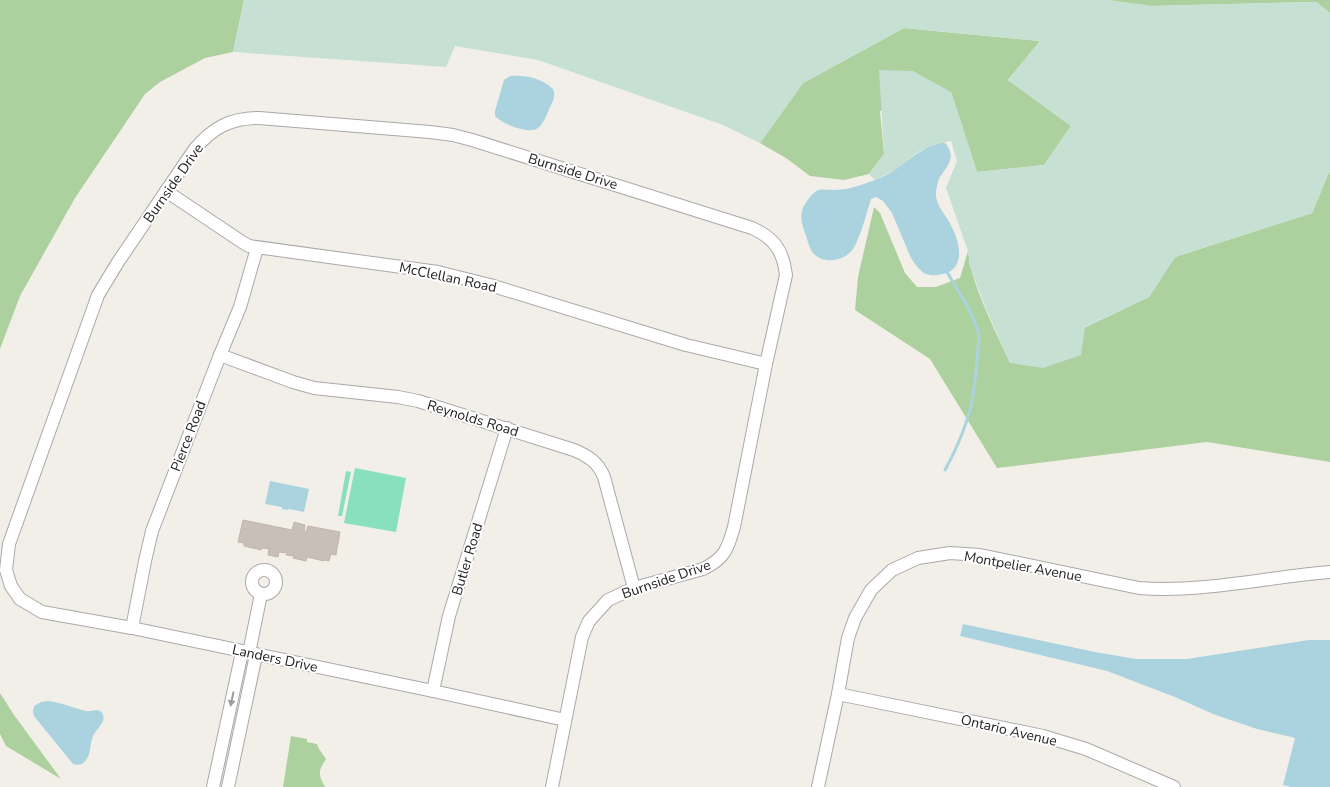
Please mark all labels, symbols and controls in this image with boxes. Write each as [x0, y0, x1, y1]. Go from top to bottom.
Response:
street label: Burnside Drive [139, 140, 208, 227]
street label: Burnside Drive [526, 149, 620, 194]
street label: McClellan Road [397, 258, 498, 297]
street label: Reynolds Road [425, 396, 521, 441]
street label: Pierce Road [166, 398, 211, 474]
street label: Butler Road [447, 521, 488, 598]
street label: Montpelier Avenue [963, 547, 1083, 586]
street label: Burnside Drive [619, 555, 713, 604]
street label: Landers Drive [230, 640, 319, 677]
one-way arrow [227, 692, 235, 708]
street label: Ontario Avenue [959, 710, 1059, 751]

